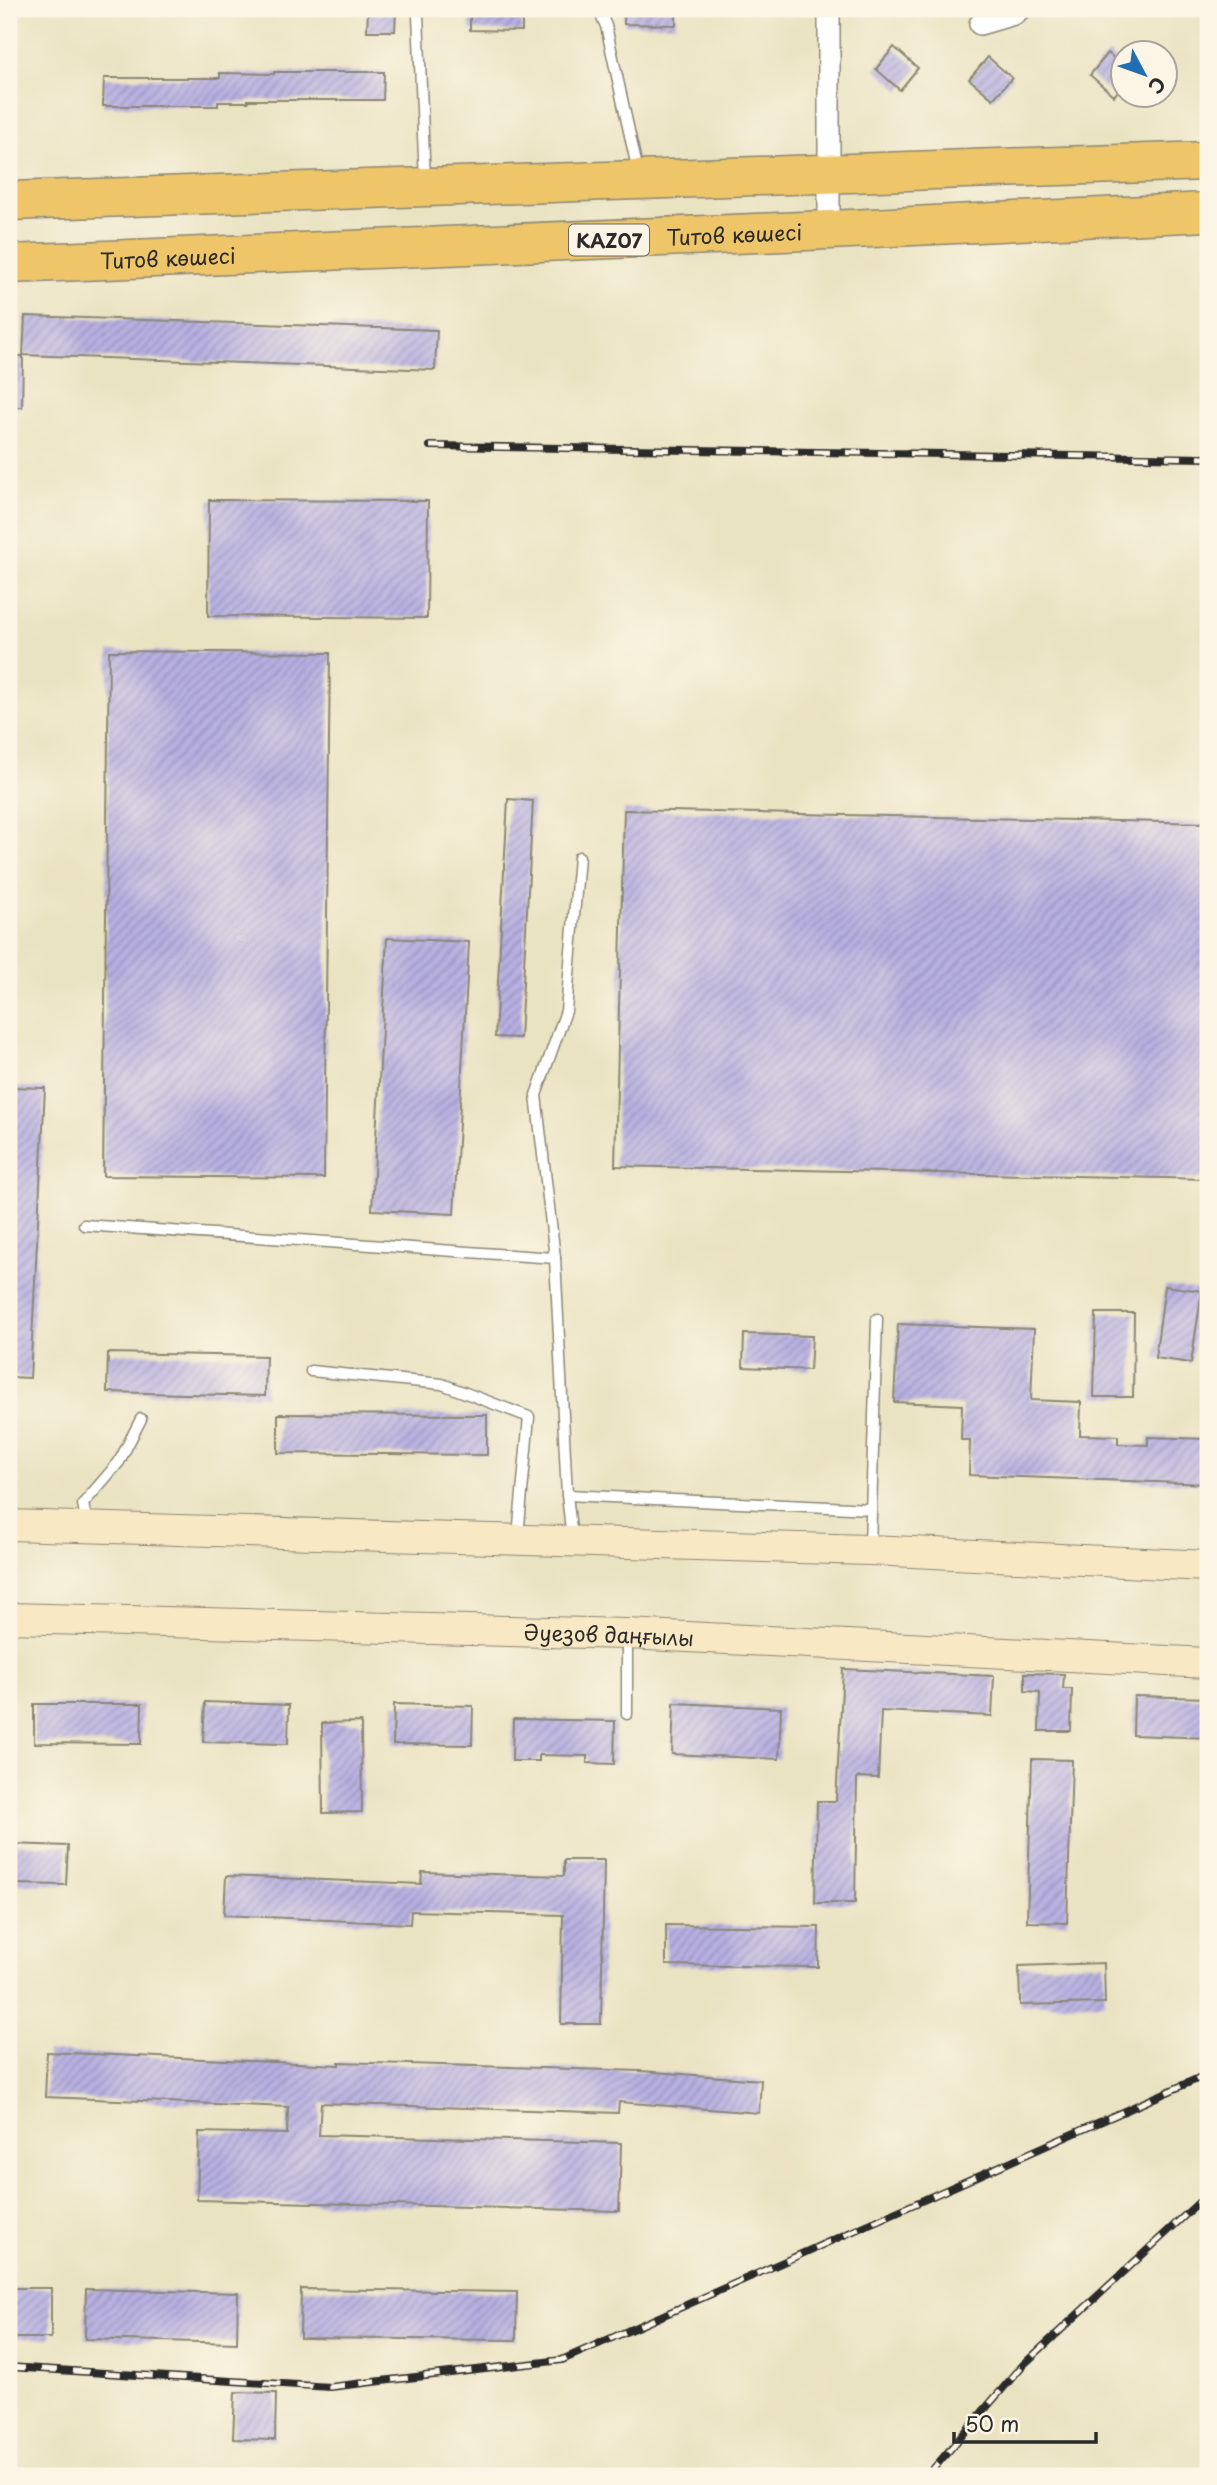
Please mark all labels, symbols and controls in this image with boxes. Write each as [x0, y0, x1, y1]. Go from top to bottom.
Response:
north arrow [1108, 38, 1178, 108]
text: С [1142, 71, 1173, 100]
street label: Титов көшесі [666, 215, 803, 253]
road number: KAZ07 [569, 224, 649, 256]
street label: Титов көшесі [99, 239, 236, 276]
street label: Әуезов даңғылы [523, 1615, 695, 1653]
scale bar [954, 2401, 1096, 2445]
text: 50 m [965, 2407, 1019, 2439]

